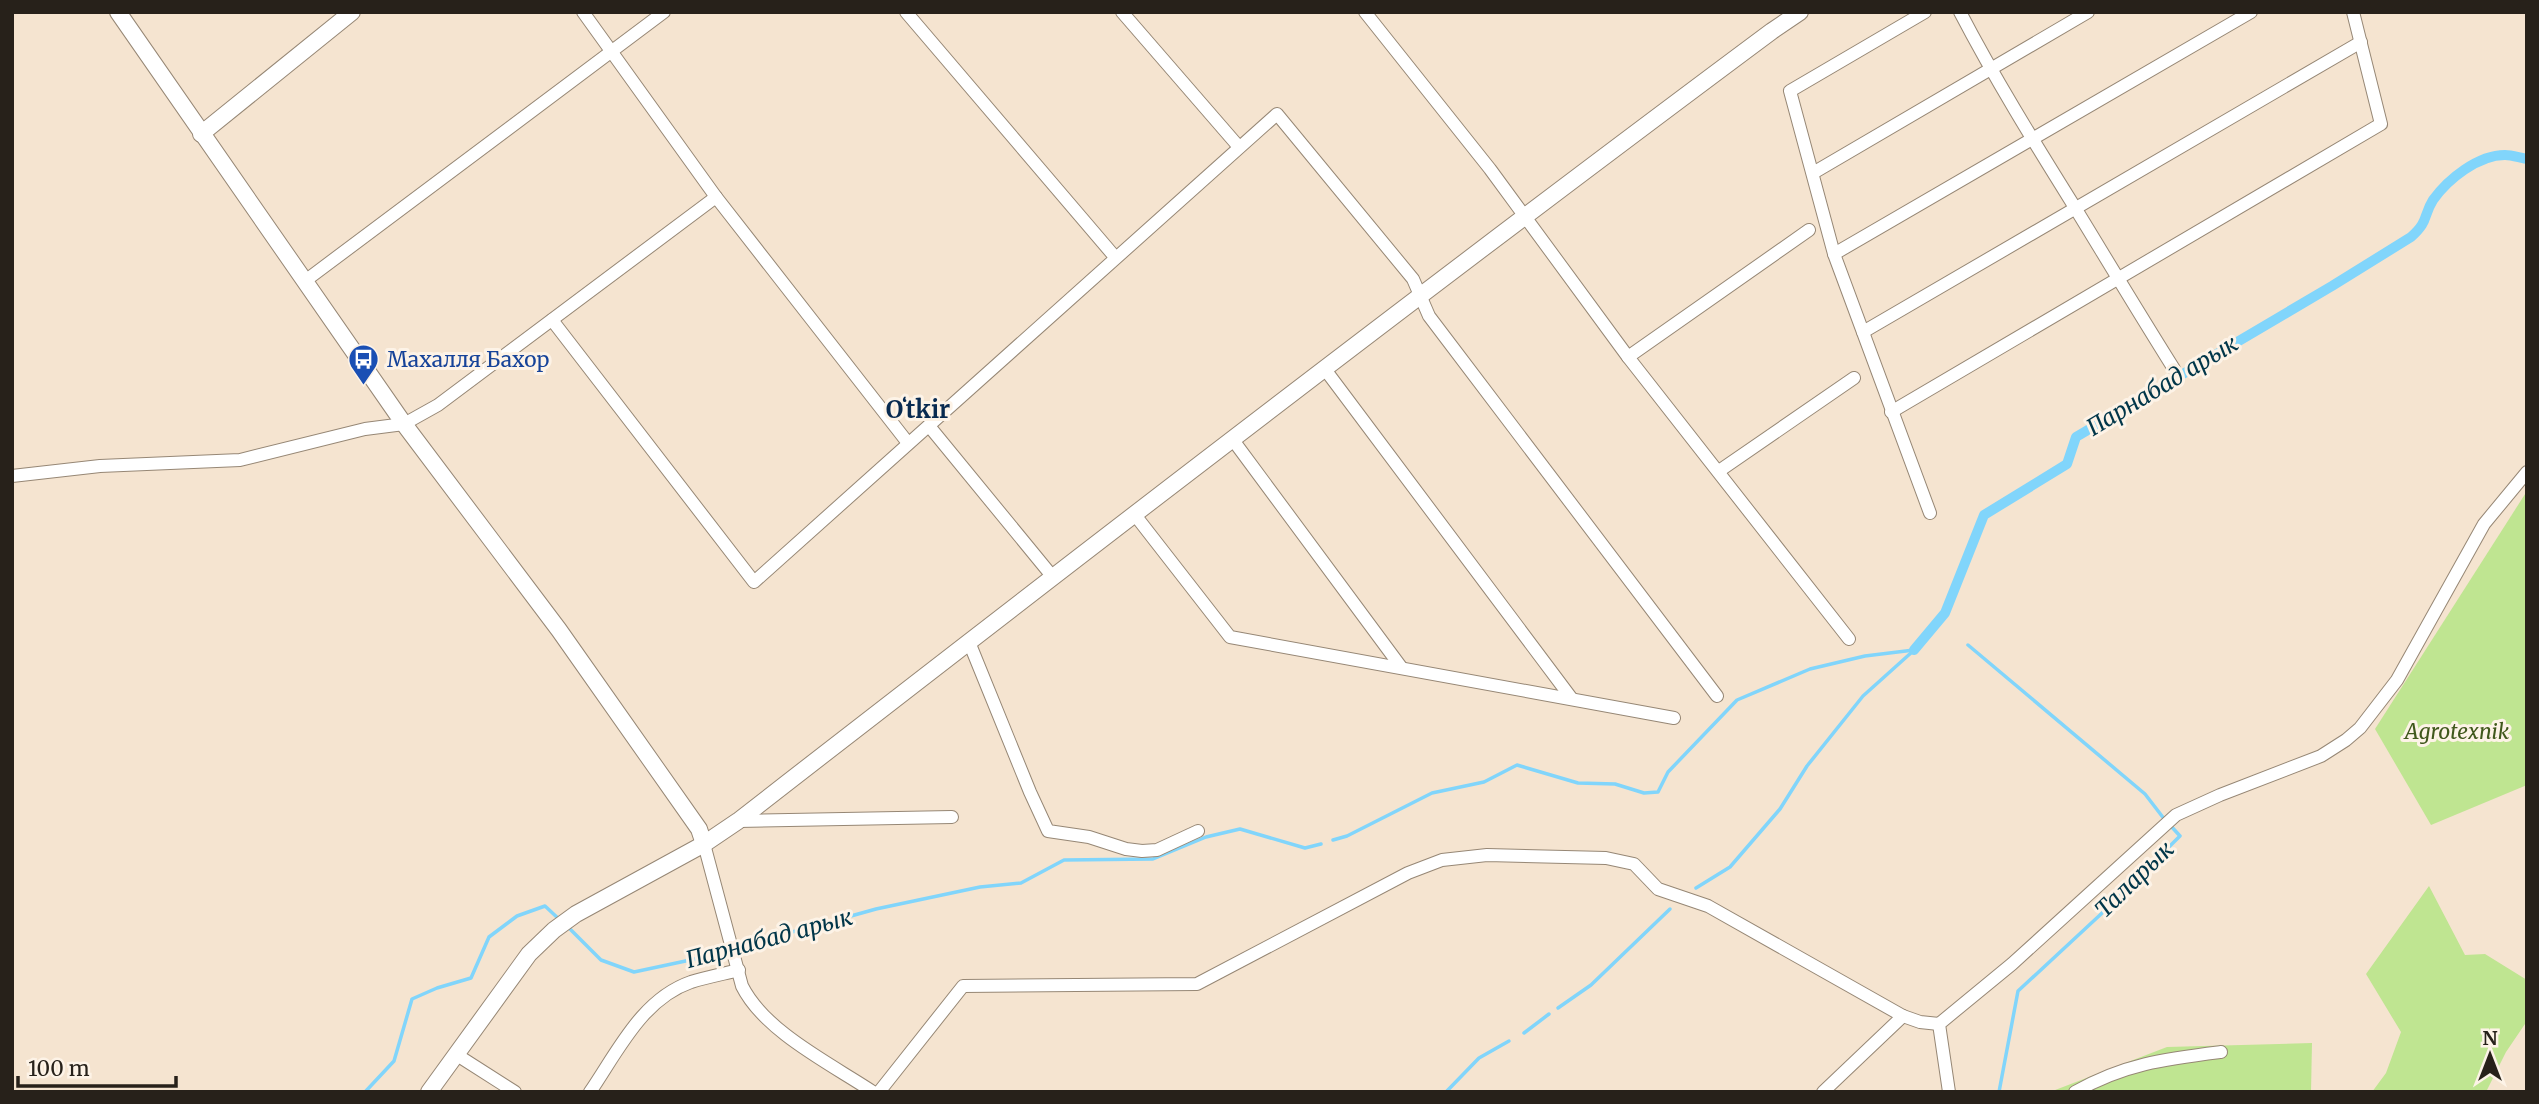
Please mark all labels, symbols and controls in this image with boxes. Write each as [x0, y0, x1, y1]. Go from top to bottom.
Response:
water label: Парнабад арык [2081, 328, 2243, 442]
bus stop icon: Махалля Бахор [347, 342, 381, 386]
place label: Махалля Бахор [387, 346, 550, 373]
district label: Oʻtkir [886, 394, 950, 425]
park label: Agrotexnik [2403, 718, 2510, 745]
water label: Таларык [2089, 834, 2179, 923]
water label: Парнабад арык [683, 902, 856, 974]
north arrow [2455, 1020, 2525, 1090]
text: N [2482, 1026, 2498, 1050]
scale bar [18, 1044, 175, 1088]
text: 100 m [28, 1055, 90, 1082]

